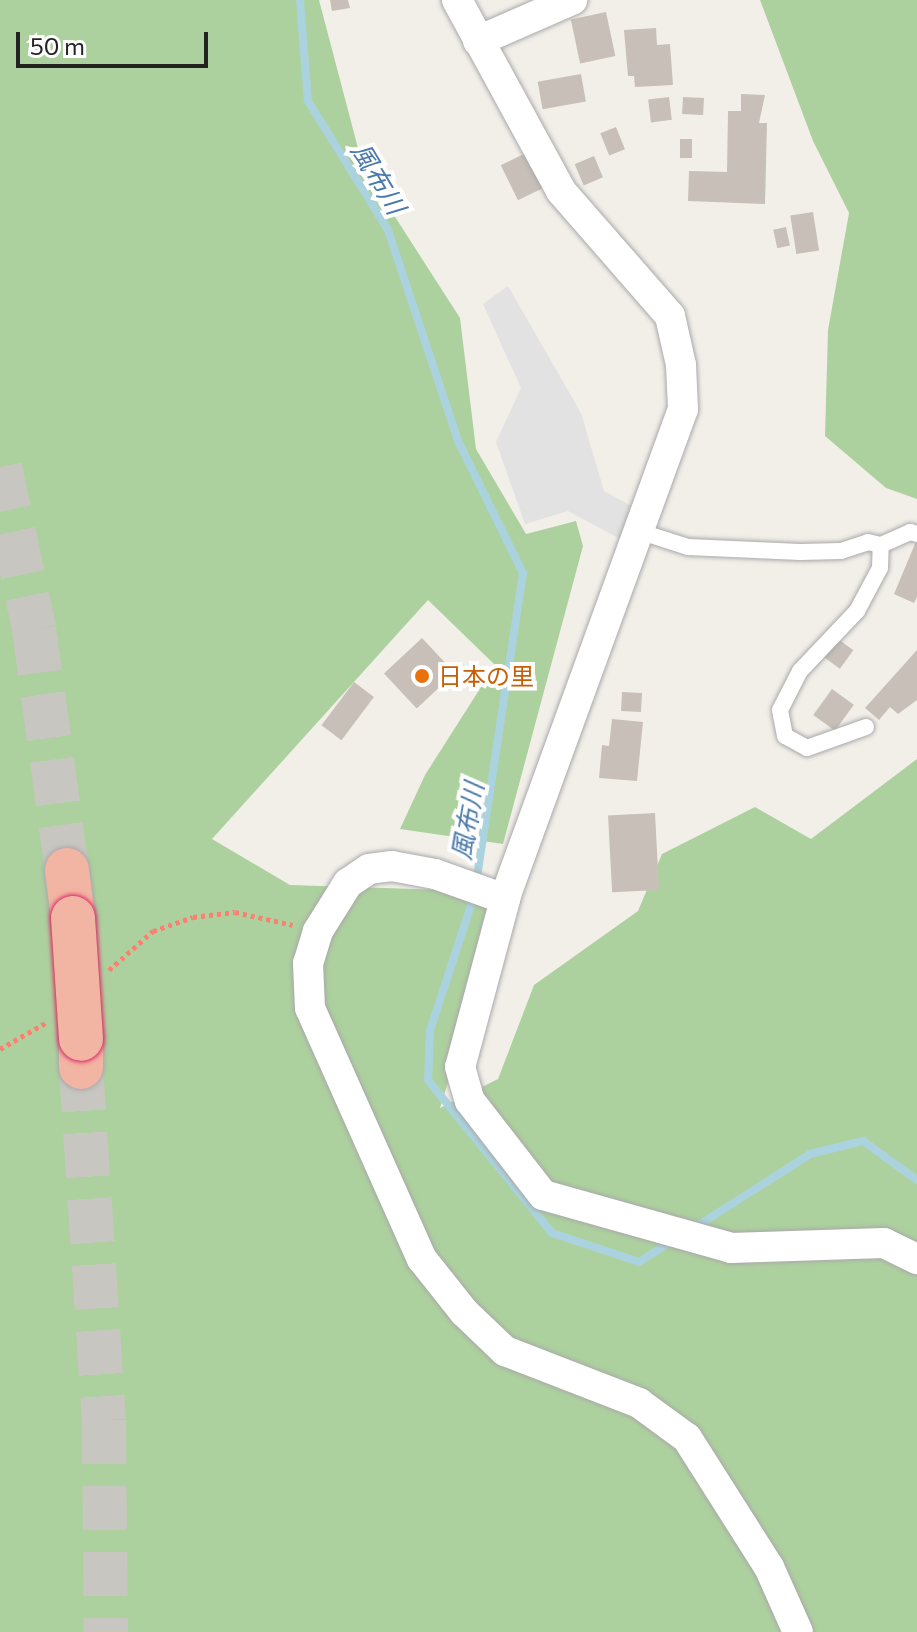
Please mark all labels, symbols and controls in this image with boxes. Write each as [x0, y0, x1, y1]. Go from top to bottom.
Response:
scale bar [20, 16, 212, 66]
text: 50 m [30, 31, 85, 60]
water label: 風布川 [346, 137, 412, 219]
place label: 日本の里 [438, 662, 534, 690]
marker: 日本の里 [413, 667, 431, 685]
water label: 風布川 [445, 780, 489, 862]

